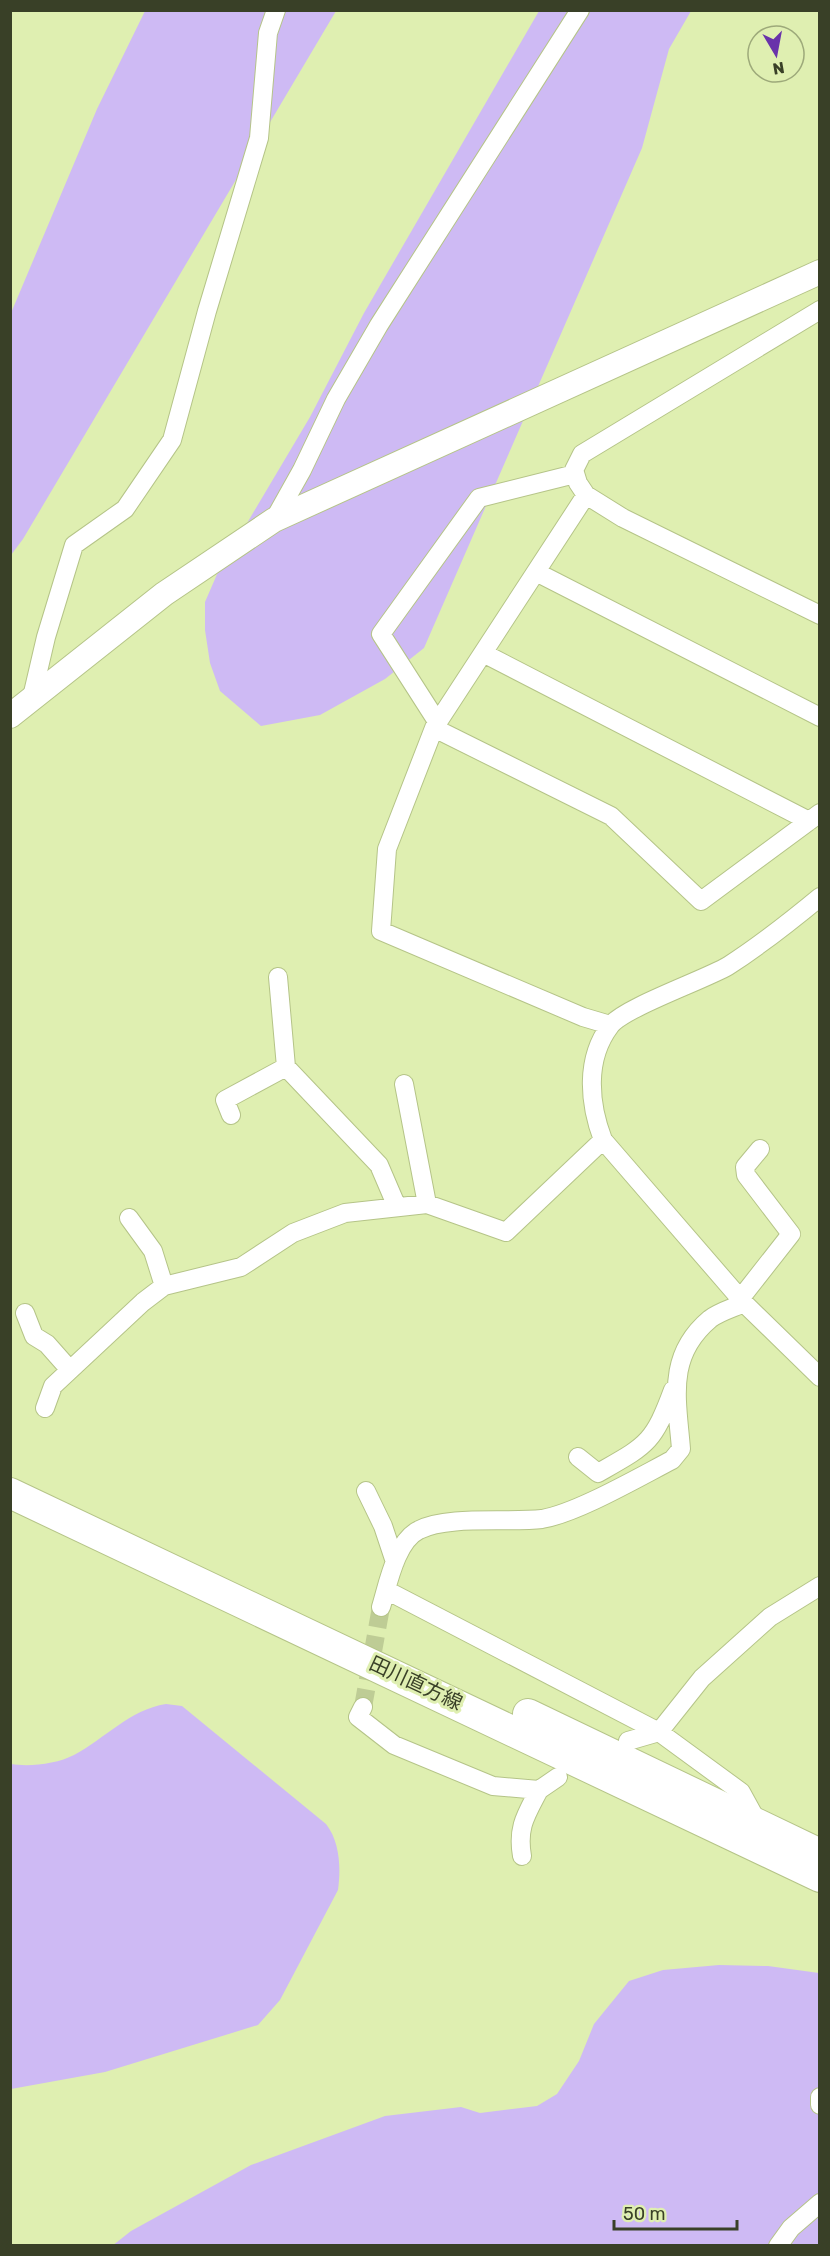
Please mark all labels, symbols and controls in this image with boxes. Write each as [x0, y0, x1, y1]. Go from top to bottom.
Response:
north arrow [746, 24, 806, 84]
text: N [771, 58, 786, 79]
street label: 田川直方線 [366, 1651, 466, 1715]
scale bar [614, 2193, 737, 2231]
text: 50 m [623, 2203, 666, 2225]

